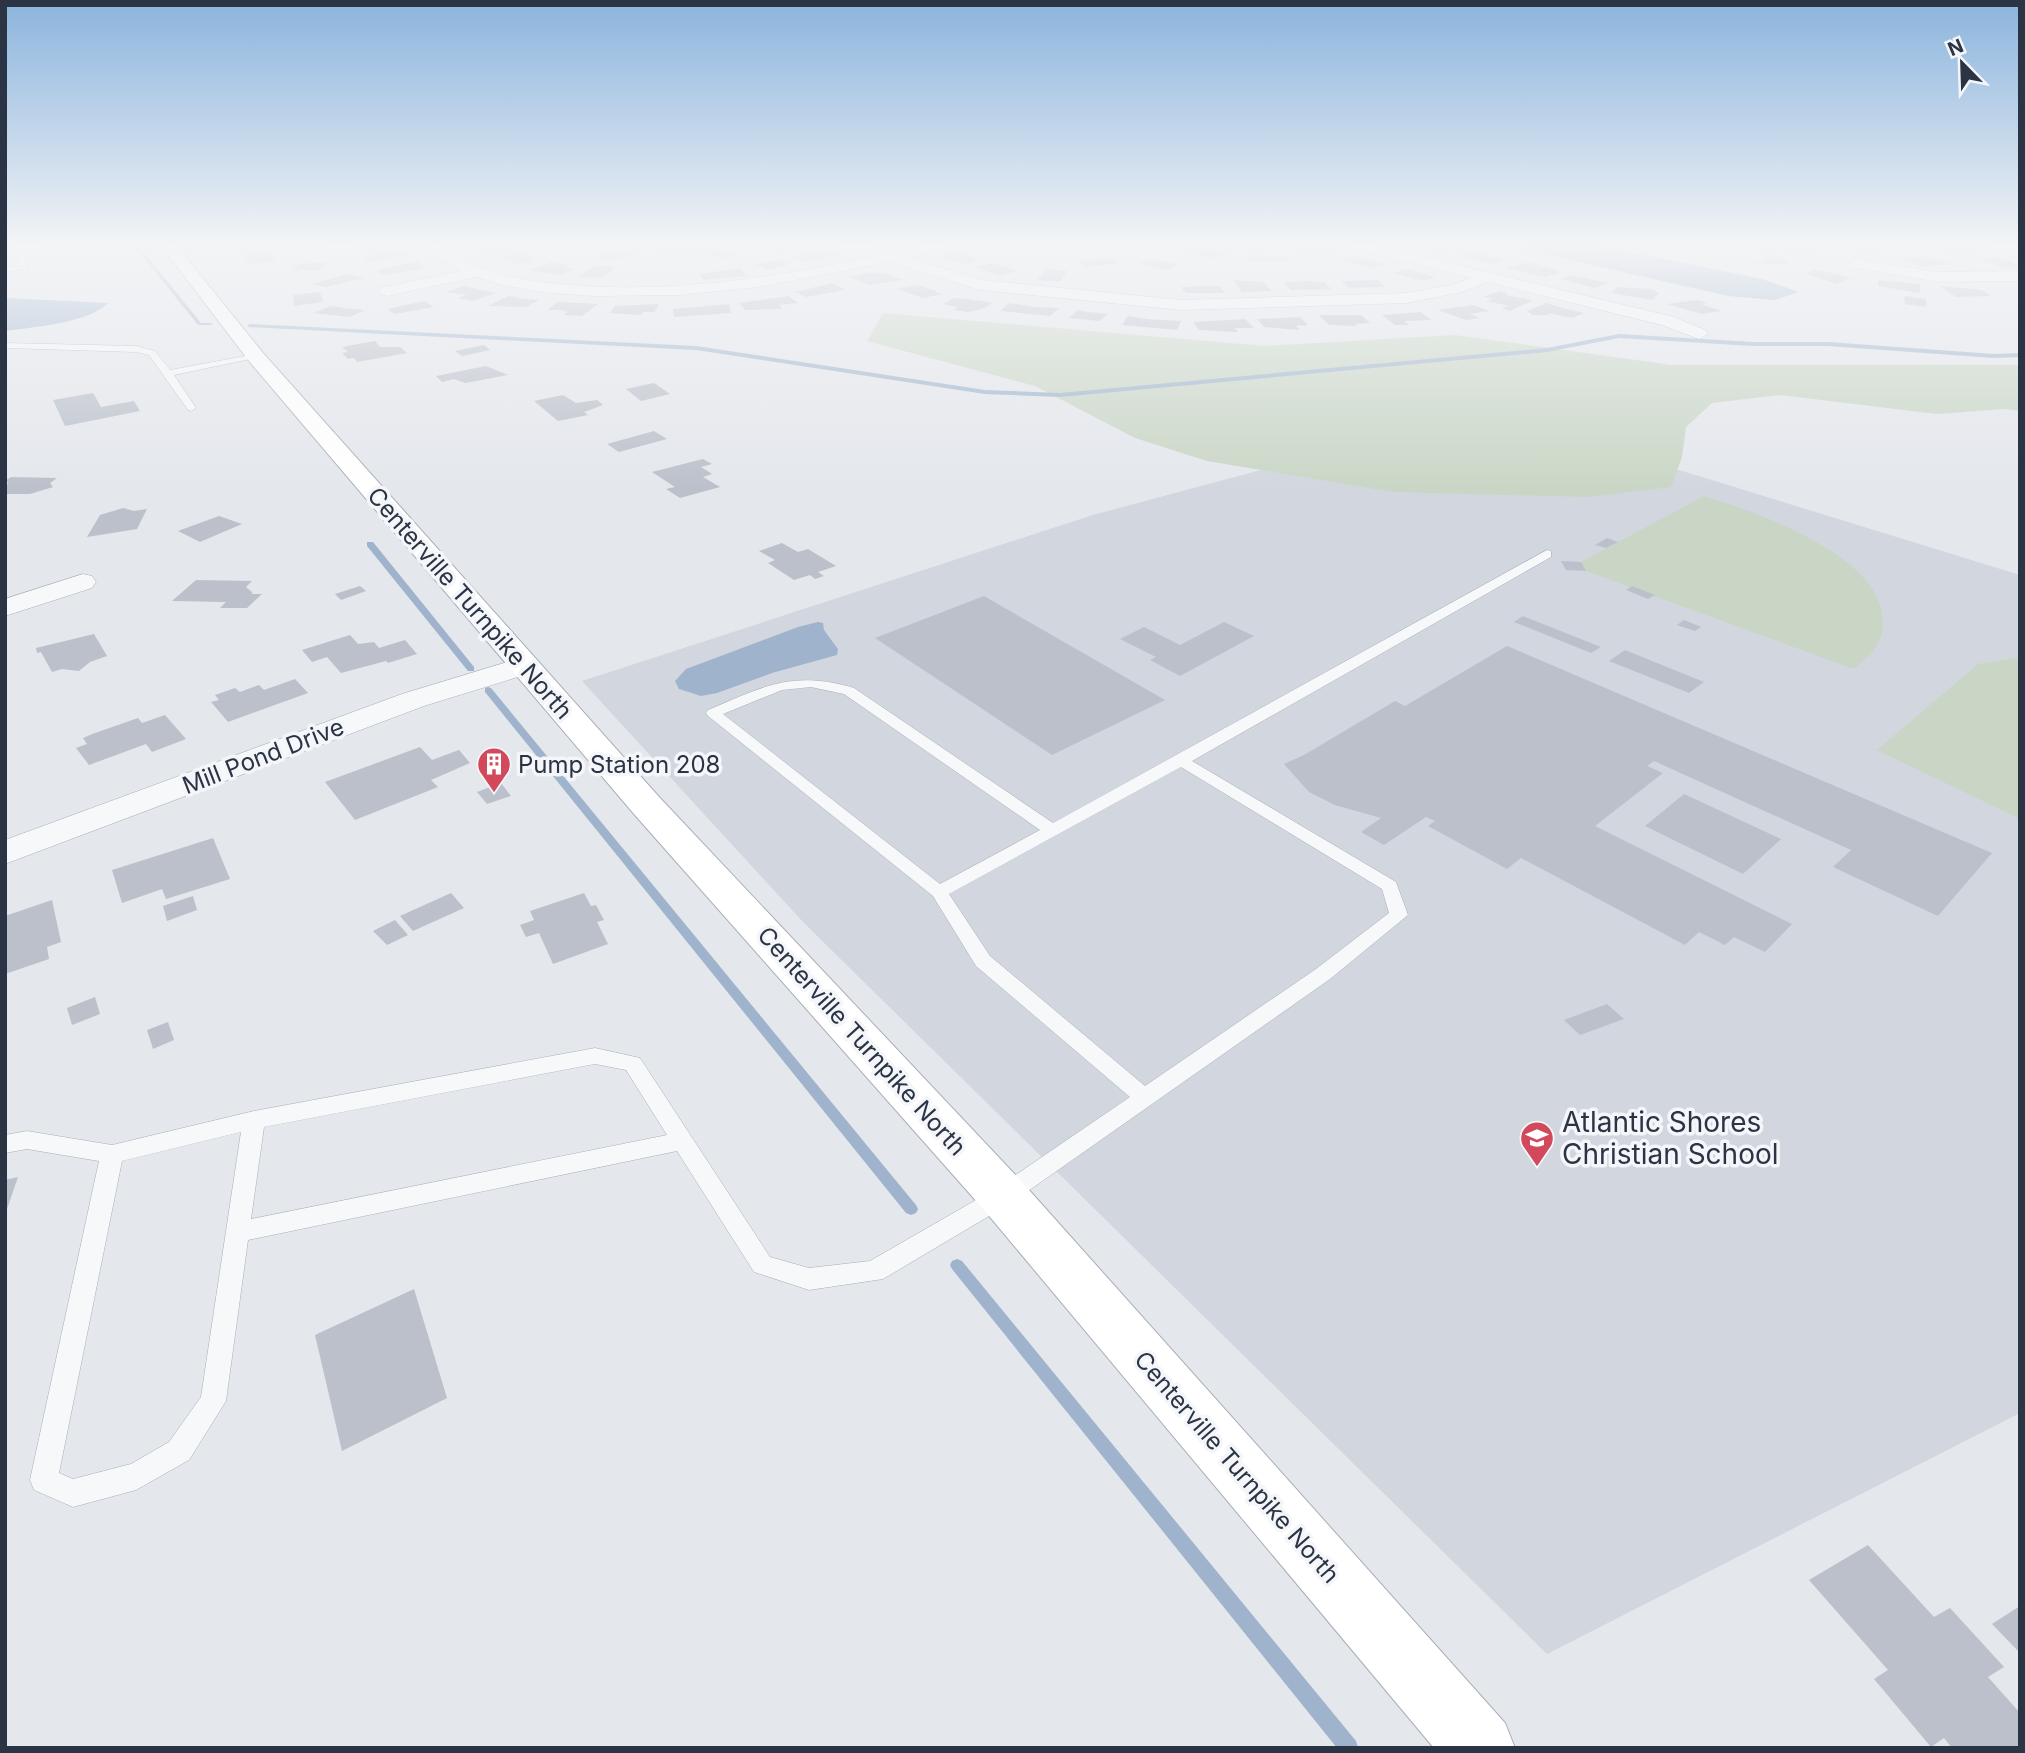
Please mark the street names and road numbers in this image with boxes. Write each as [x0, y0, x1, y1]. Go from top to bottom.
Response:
street label: Centerville Turnpike North [361, 481, 579, 725]
street label: Mill Pond Drive [178, 712, 348, 800]
street label: Centerville Turnpike North [752, 921, 972, 1161]
street label: Centerville Turnpike North [1128, 1345, 1346, 1589]

